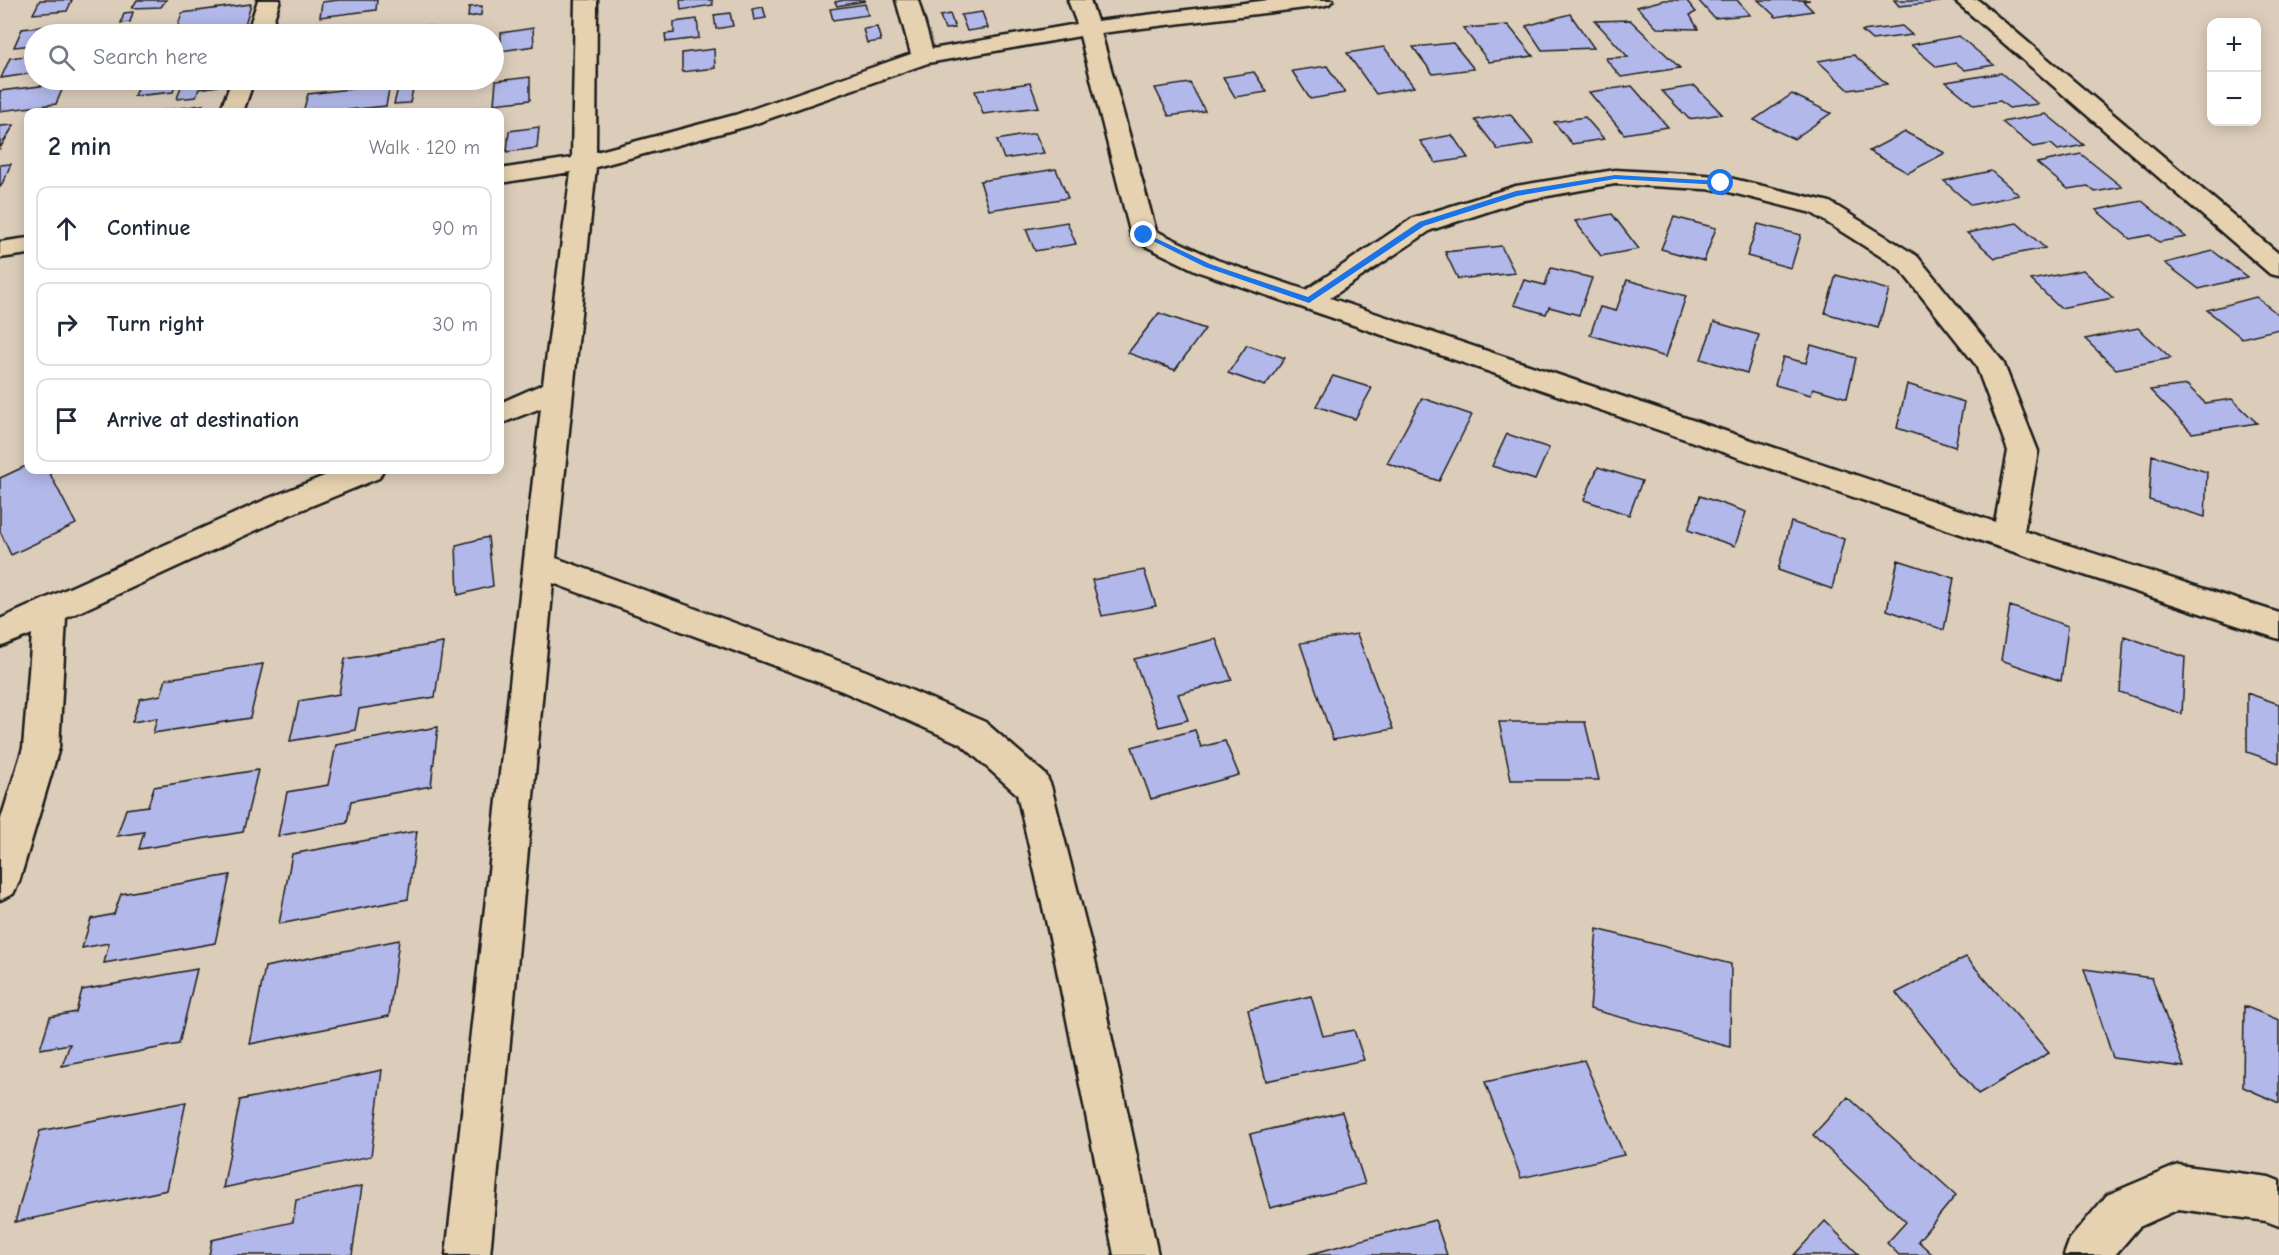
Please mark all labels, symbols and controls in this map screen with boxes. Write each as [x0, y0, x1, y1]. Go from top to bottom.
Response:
map controls [2207, 18, 2261, 126]
button: + [2207, 18, 2261, 72]
search box [24, 24, 504, 90]
icon: search [45, 41, 78, 74]
text: Search here [93, 44, 208, 70]
button: − [2207, 72, 2261, 126]
text: 2 min [48, 132, 111, 162]
text: Walk · 120 m [369, 136, 480, 159]
route start [1707, 169, 1733, 195]
icon: ahead [50, 212, 83, 245]
text: Continue [107, 215, 190, 241]
text: 90 m [432, 217, 478, 240]
route end [1130, 221, 1156, 247]
icon: right [50, 308, 83, 341]
text: Turn right [107, 311, 204, 337]
text: 30 m [432, 313, 478, 336]
icon: arrive [50, 404, 83, 437]
text: Arrive at destination [107, 407, 299, 433]

